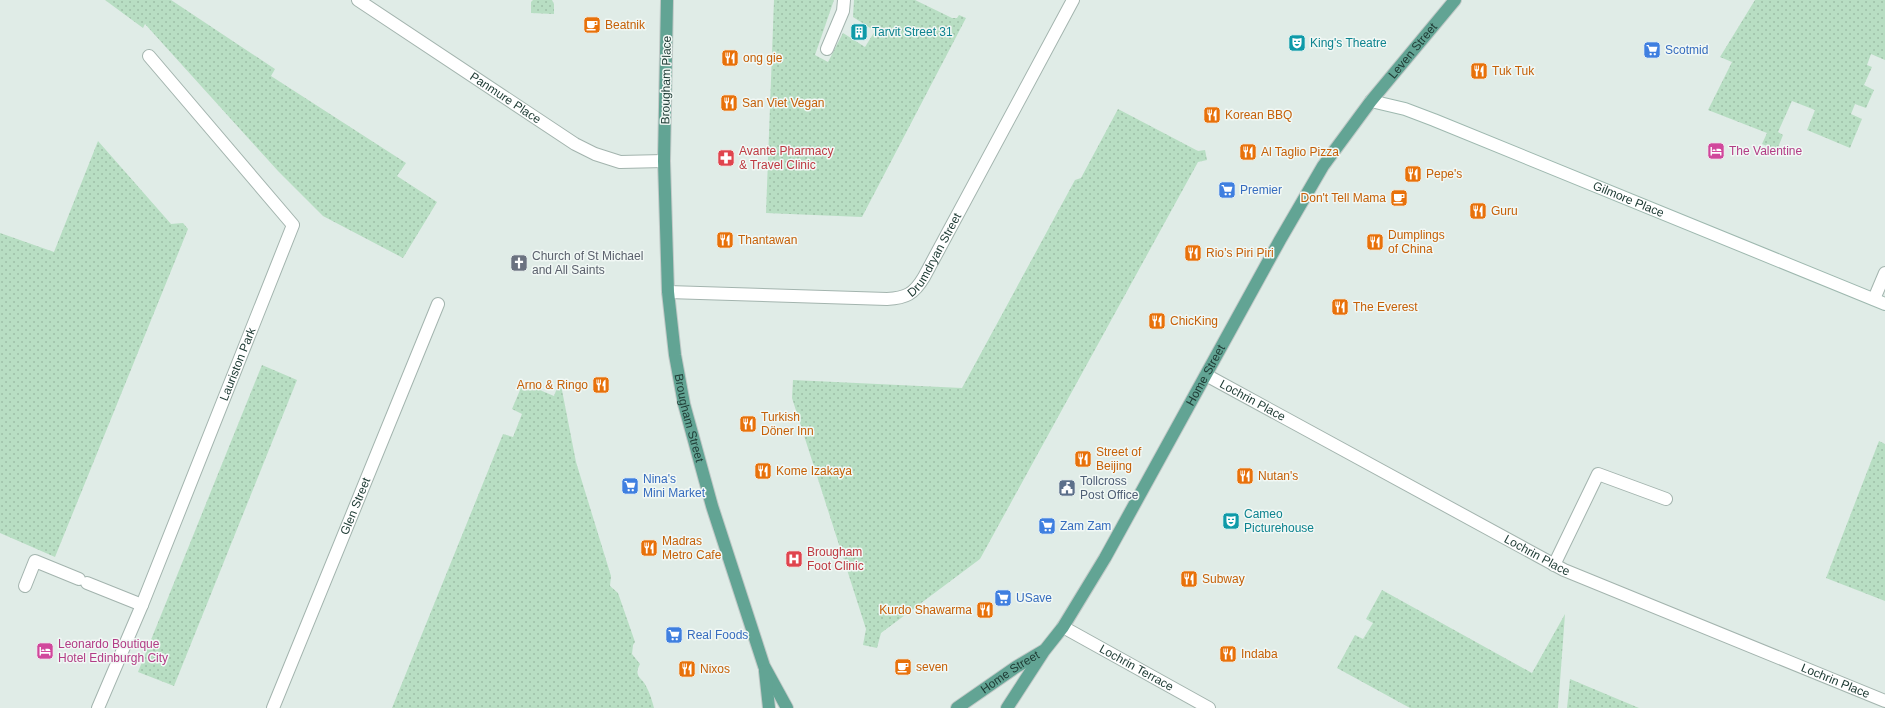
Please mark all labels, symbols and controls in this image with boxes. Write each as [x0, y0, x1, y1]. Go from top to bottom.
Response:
cafe icon: Beatnik [582, 15, 602, 35]
place label: Beatnik [605, 18, 646, 32]
street label: Leven Street [1386, 20, 1440, 81]
building icon: Tarvit Street 31 [849, 22, 869, 42]
place label: Tarvit Street 31 [872, 25, 953, 39]
theatre icon: King's Theatre [1287, 33, 1307, 53]
street label: Brougham Place [658, 35, 674, 124]
place label: King's Theatre [1310, 36, 1387, 50]
supermarket icon: Scotmid [1642, 40, 1662, 60]
place label: Scotmid [1665, 43, 1708, 57]
restaurant icon: ong gie [720, 48, 740, 68]
place label: ong gie [743, 51, 783, 65]
restaurant icon: Tuk Tuk [1469, 61, 1489, 81]
place label: Tuk Tuk [1492, 64, 1535, 78]
street label: Panmure Place [467, 69, 544, 127]
restaurant icon: San Viet Vegan [719, 93, 739, 113]
place label: San Viet Vegan [742, 96, 825, 110]
restaurant icon: Korean BBQ [1202, 105, 1222, 125]
place label: Korean BBQ [1225, 108, 1292, 122]
hotel icon: The Valentine [1706, 141, 1726, 161]
restaurant icon: Al Taglio Pizza [1238, 142, 1258, 162]
place label: Avante Pharmacy & Travel Clinic [739, 144, 834, 172]
place label: The Valentine [1729, 144, 1802, 158]
place label: Al Taglio Pizza [1261, 145, 1339, 159]
pharmacy icon: Avante Pharmacy & Travel Clinic [716, 148, 736, 168]
restaurant icon: Pepe's [1403, 164, 1423, 184]
place label: Pepe's [1426, 167, 1462, 181]
street label: Gilmore Place [1591, 179, 1666, 220]
supermarket icon: Premier [1217, 180, 1237, 200]
place label: Premier [1240, 183, 1282, 197]
cafe icon: Don't Tell Mama [1389, 188, 1409, 208]
place label: Don't Tell Mama [1301, 191, 1386, 205]
restaurant icon: Guru [1468, 201, 1488, 221]
place label: Guru [1491, 204, 1518, 218]
street label: Drumdryan Street [905, 210, 964, 300]
place label: Dumplings of China [1388, 228, 1445, 256]
restaurant icon: Thantawan [715, 230, 735, 250]
restaurant icon: Dumplings of China [1365, 232, 1385, 252]
place label: Thantawan [738, 233, 797, 247]
restaurant icon: Rio’s Piri Piri [1183, 243, 1203, 263]
place label: Rio’s Piri Piri [1206, 246, 1274, 260]
place label: Church of St Michael and All Saints [532, 249, 643, 277]
church icon: Church of St Michael and All Saints [509, 253, 529, 273]
restaurant icon: The Everest [1330, 297, 1350, 317]
place label: The Everest [1353, 300, 1418, 314]
restaurant icon: ChicKing [1147, 311, 1167, 331]
place label: ChicKing [1170, 314, 1218, 328]
street label: Lauriston Park [217, 325, 259, 403]
street label: Home Street [1183, 342, 1228, 408]
street label: Brougham Street [672, 373, 707, 464]
restaurant icon: Arno & Ringo [591, 375, 611, 395]
street label: Lochrin Place [1217, 377, 1288, 424]
place label: Arno & Ringo [517, 378, 588, 392]
place label: Turkish Döner Inn [761, 410, 814, 438]
restaurant icon: Turkish Döner Inn [738, 414, 758, 434]
place label: Street of Beijing [1096, 445, 1142, 473]
restaurant icon: Street of Beijing [1073, 449, 1093, 469]
restaurant icon: Kome Izakaya [753, 461, 773, 481]
place label: Kome Izakaya [776, 464, 852, 478]
restaurant icon: Nutan's [1235, 466, 1255, 486]
place label: Nutan's [1258, 469, 1298, 483]
place label: Nina's Mini Market [643, 472, 706, 500]
place label: Tollcross Post Office [1080, 474, 1139, 502]
street label: Glen Street [337, 475, 374, 537]
supermarket icon: Nina's Mini Market [620, 476, 640, 496]
public building icon: Tollcross Post Office [1057, 478, 1077, 498]
place label: Cameo Picturehouse [1244, 507, 1314, 535]
theatre icon: Cameo Picturehouse [1221, 511, 1241, 531]
supermarket icon: Zam Zam [1037, 516, 1057, 536]
place label: Zam Zam [1060, 519, 1111, 533]
street label: Lochrin Place [1502, 532, 1572, 579]
place label: Madras Metro Cafe [662, 534, 722, 562]
restaurant icon: Madras Metro Cafe [639, 538, 659, 558]
place label: Brougham Foot Clinic [807, 545, 864, 573]
hospital icon: Brougham Foot Clinic [784, 549, 804, 569]
restaurant icon: Subway [1179, 569, 1199, 589]
place label: Subway [1202, 572, 1245, 586]
supermarket icon: USave [993, 588, 1013, 608]
place label: USave [1016, 591, 1052, 605]
restaurant icon: Kurdo Shawarma [975, 600, 995, 620]
place label: Kurdo Shawarma [879, 603, 972, 617]
supermarket icon: Real Foods [664, 625, 684, 645]
place label: Real Foods [687, 628, 748, 642]
place label: Leonardo Boutique Hotel Edinburgh City [58, 637, 168, 665]
hotel icon: Leonardo Boutique Hotel Edinburgh City [35, 641, 55, 661]
street label: Lochrin Terrace [1097, 642, 1176, 694]
restaurant icon: Indaba [1218, 644, 1238, 664]
street label: Home Street [978, 647, 1042, 696]
place label: Indaba [1241, 647, 1278, 661]
cafe icon: seven [893, 657, 913, 677]
restaurant icon: Nixos [677, 659, 697, 679]
place label: seven [916, 660, 948, 674]
street label: Lochrin Place [1799, 661, 1872, 701]
place label: Nixos [700, 662, 730, 676]

